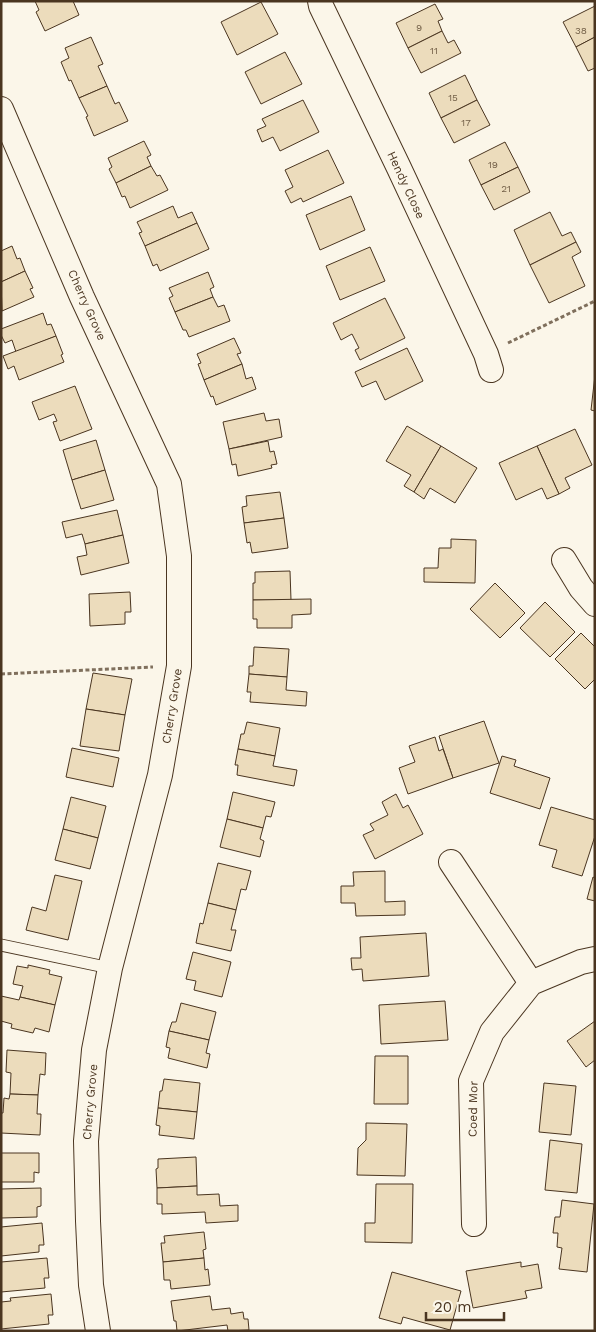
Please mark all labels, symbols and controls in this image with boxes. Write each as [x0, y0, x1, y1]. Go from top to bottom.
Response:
house number: 9 [416, 22, 422, 33]
house number: 38 [575, 25, 587, 36]
house number: 11 [430, 45, 438, 56]
house number: 15 [448, 92, 458, 103]
house number: 17 [461, 117, 471, 128]
street label: Hendy Close [384, 149, 428, 221]
house number: 19 [488, 159, 498, 170]
house number: 21 [501, 183, 511, 194]
street label: Cherry Grove [65, 267, 109, 343]
street label: Cherry Grove [159, 667, 185, 745]
street label: Cherry Grove [80, 1063, 100, 1141]
street label: Coed Mor [466, 1081, 480, 1137]
scale bar [426, 1290, 504, 1322]
text: 20 m [434, 1298, 472, 1316]

